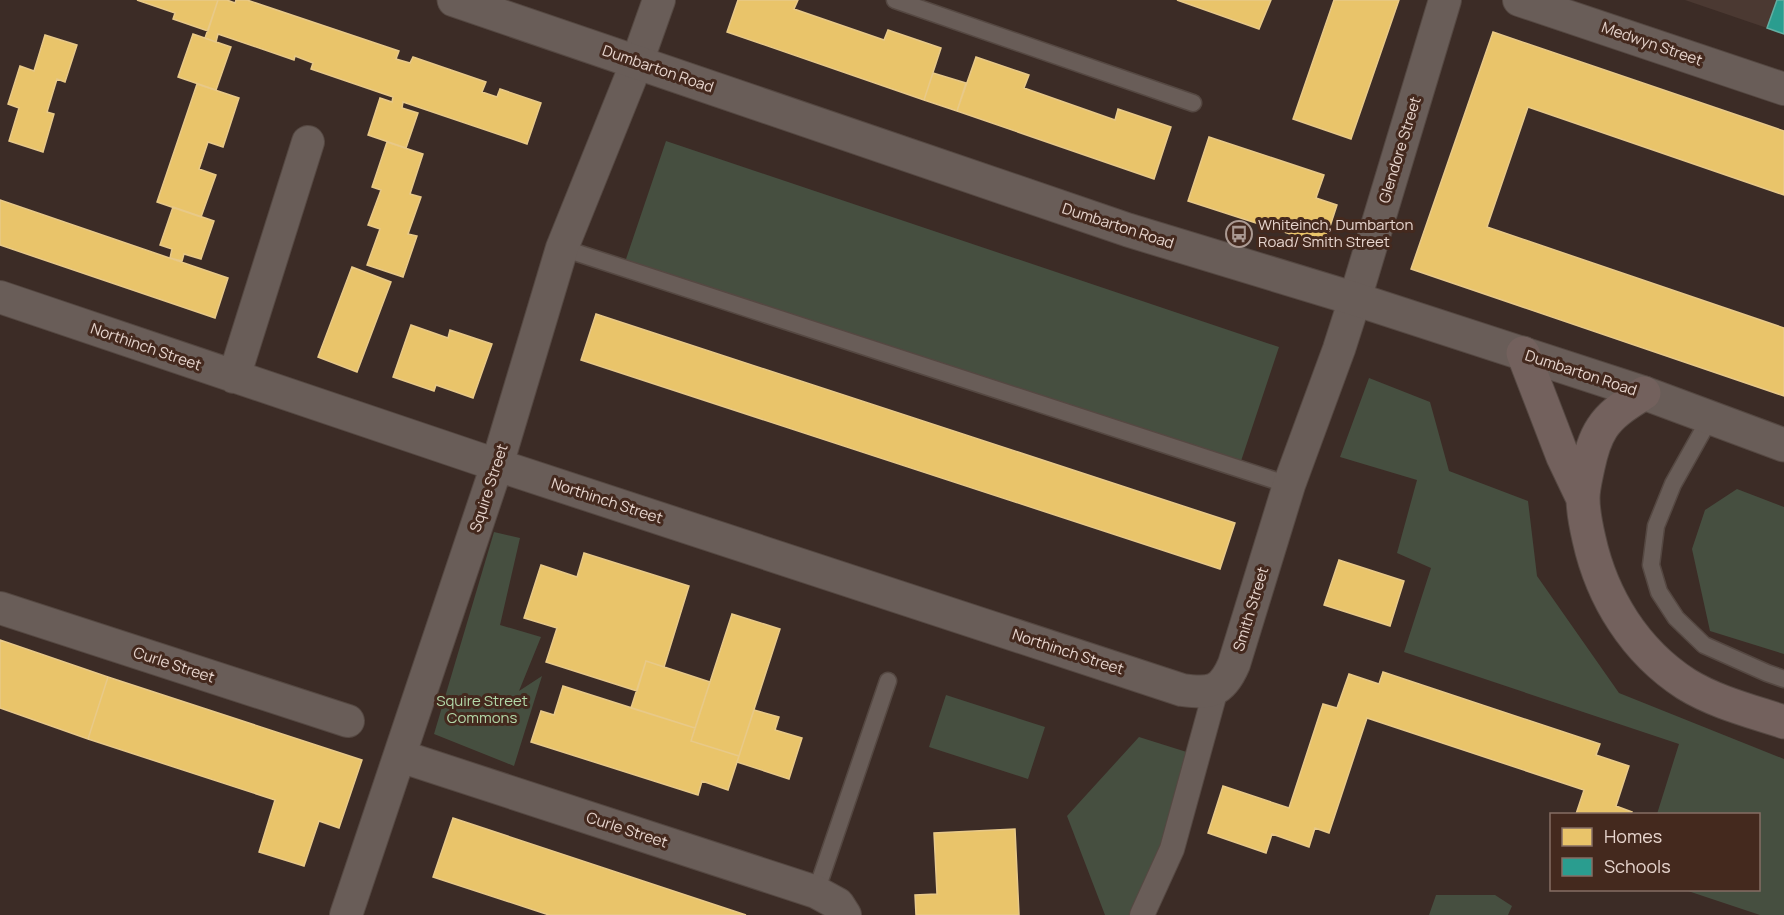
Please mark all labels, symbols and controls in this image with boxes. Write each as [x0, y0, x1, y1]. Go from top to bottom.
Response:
street label: Medwyn Street [1599, 16, 1705, 71]
street label: Dumbarton Road [600, 40, 717, 97]
street label: Glendore Street [1373, 94, 1426, 206]
street label: Dumbarton Road [1060, 198, 1177, 253]
place label: Whiteinch, Dumbarton Road/ Smith Street [1258, 214, 1413, 252]
bus stop icon: Whiteinch, Dumbarton Road/ Smith Street [1224, 219, 1254, 249]
street label: Northinch Street [88, 318, 204, 375]
street label: Dumbarton Road [1523, 345, 1640, 400]
street label: Squire Street [464, 441, 513, 535]
street label: Northinch Street [549, 473, 666, 528]
street label: Smith Street [1228, 564, 1273, 654]
street label: Northinch Street [1010, 624, 1127, 679]
street label: Curle Street [131, 642, 218, 688]
park label: Squire Street Commons [436, 690, 528, 728]
street label: Curle Street [584, 807, 671, 853]
legend [1550, 813, 1760, 891]
text: Homes [1604, 824, 1662, 848]
text: Schools [1604, 854, 1671, 878]

